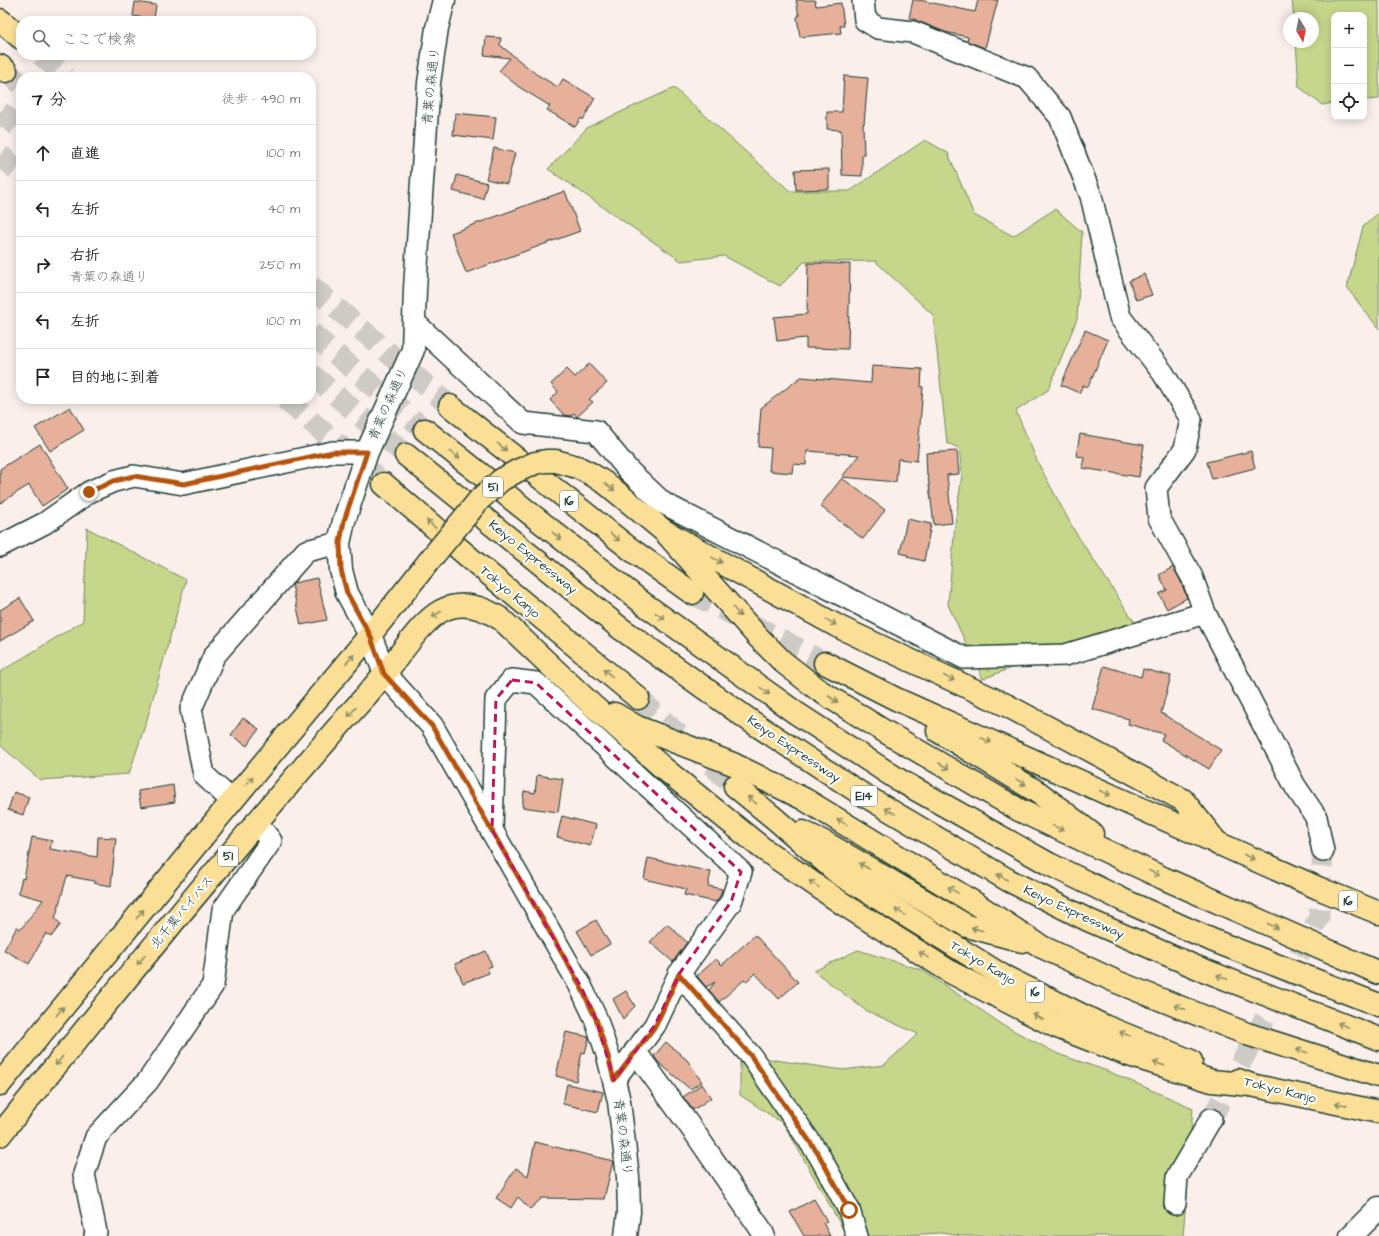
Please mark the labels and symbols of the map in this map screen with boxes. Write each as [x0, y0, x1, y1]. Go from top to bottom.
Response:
north arrow [1283, 12, 1319, 48]
street label: 青葉の森通り [418, 46, 444, 126]
street label: 青葉の森通り [364, 365, 412, 443]
one-way arrow [497, 443, 508, 452]
one-way arrow [450, 450, 461, 459]
road number: 51 [483, 477, 503, 497]
route end [80, 483, 98, 501]
one-way arrow [604, 483, 615, 492]
road number: 16 [560, 491, 578, 511]
street label: Keiyo Expressway [484, 516, 581, 599]
one-way arrow [426, 520, 436, 529]
one-way arrow [552, 531, 563, 540]
one-way arrow [609, 533, 620, 541]
one-way arrow [711, 557, 723, 564]
street label: Tokyo Kanjo [475, 561, 545, 624]
one-way arrow [732, 607, 741, 618]
one-way arrow [432, 610, 443, 618]
one-way arrow [654, 612, 665, 620]
one-way arrow [825, 619, 837, 627]
one-way arrow [346, 654, 355, 665]
one-way arrow [603, 668, 614, 677]
one-way arrow [942, 675, 954, 682]
one-way arrow [760, 687, 771, 695]
one-way arrow [827, 695, 838, 703]
one-way arrow [348, 706, 357, 716]
street label: Keiyo Expressway [743, 711, 844, 788]
one-way arrow [980, 737, 992, 744]
one-way arrow [938, 763, 950, 771]
one-way arrow [245, 775, 254, 786]
one-way arrow [1015, 778, 1026, 786]
road number: E14 [851, 786, 877, 806]
one-way arrow [1099, 790, 1111, 797]
one-way arrow [747, 796, 758, 805]
one-way arrow [885, 807, 896, 815]
one-way arrow [837, 818, 848, 826]
one-way arrow [1052, 825, 1064, 832]
road number: 51 [218, 846, 238, 866]
one-way arrow [1243, 854, 1255, 862]
one-way arrow [858, 861, 870, 869]
one-way arrow [1148, 870, 1160, 877]
street label: 北千葉バイパス [146, 871, 218, 953]
one-way arrow [996, 872, 1008, 880]
one-way arrow [809, 880, 820, 889]
street label: Keiyo Expressway [1020, 881, 1127, 944]
one-way arrow [947, 885, 959, 893]
road number: 16 [1339, 891, 1357, 911]
one-way arrow [135, 908, 144, 919]
one-way arrow [894, 908, 906, 916]
one-way arrow [1267, 923, 1279, 930]
one-way arrow [971, 925, 984, 932]
street label: Tokyo Kanjo [946, 936, 1020, 991]
one-way arrow [918, 951, 929, 959]
one-way arrow [137, 955, 146, 966]
one-way arrow [1216, 973, 1228, 980]
road number: 16 [1026, 982, 1044, 1002]
one-way arrow [1174, 1003, 1186, 1010]
one-way arrow [56, 1006, 65, 1016]
one-way arrow [1032, 1013, 1044, 1020]
one-way arrow [1337, 1020, 1349, 1028]
one-way arrow [1119, 1030, 1131, 1037]
one-way arrow [1295, 1047, 1308, 1054]
one-way arrow [55, 1055, 63, 1066]
one-way arrow [1152, 1060, 1165, 1067]
street label: Tokyo Kanjo [1242, 1072, 1319, 1109]
street label: 青葉の森通り [609, 1097, 637, 1177]
one-way arrow [1335, 1100, 1348, 1108]
route start [840, 1201, 858, 1219]

